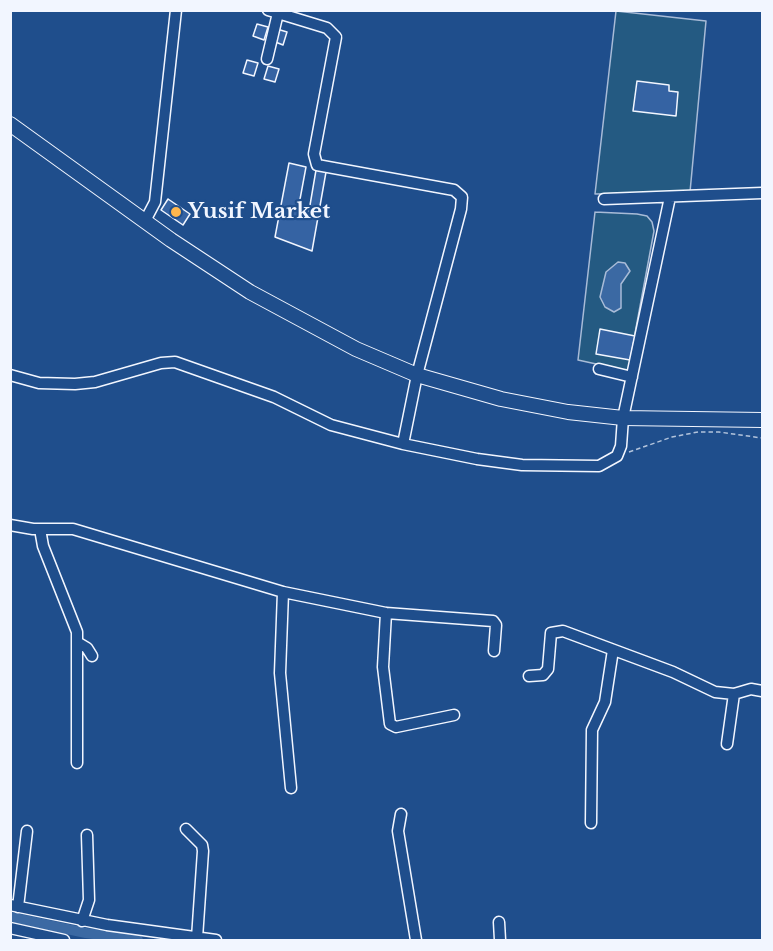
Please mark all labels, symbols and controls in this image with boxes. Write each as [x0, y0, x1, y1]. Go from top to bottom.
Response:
place label: Yusif Market [188, 199, 330, 225]
marker: Yusif Market [169, 205, 183, 219]

